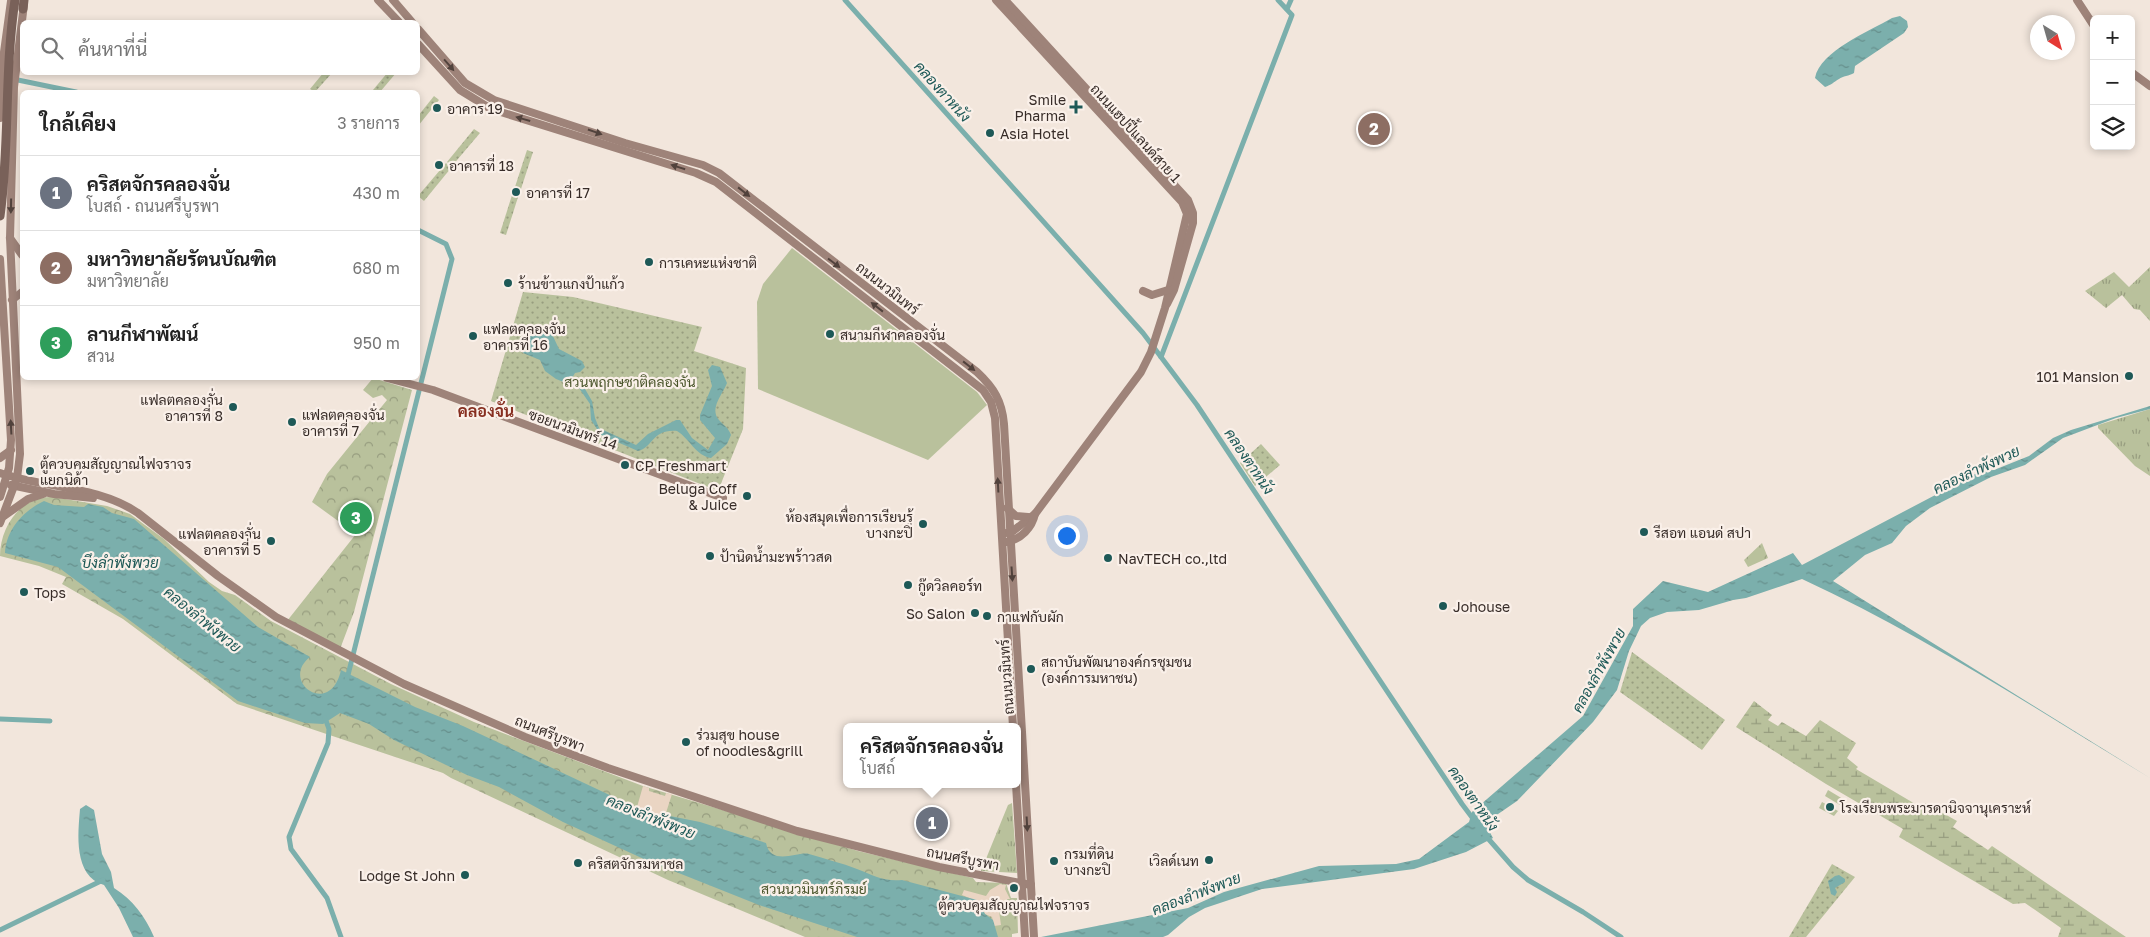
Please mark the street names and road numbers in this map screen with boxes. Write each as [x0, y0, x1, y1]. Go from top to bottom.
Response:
street label: ถนนแฮปปี้แลนด์สาย 1 [1087, 78, 1187, 186]
street label: ถนนนวมินทร์ [853, 258, 923, 318]
street label: ซอยนวมินทร์ 14 [526, 405, 620, 453]
street label: ถนนนวมินทร์ [995, 639, 1017, 715]
street label: ถนนศรีบูรพา [512, 711, 587, 757]
street label: ถนนศรีบูรพา [925, 843, 1001, 875]

